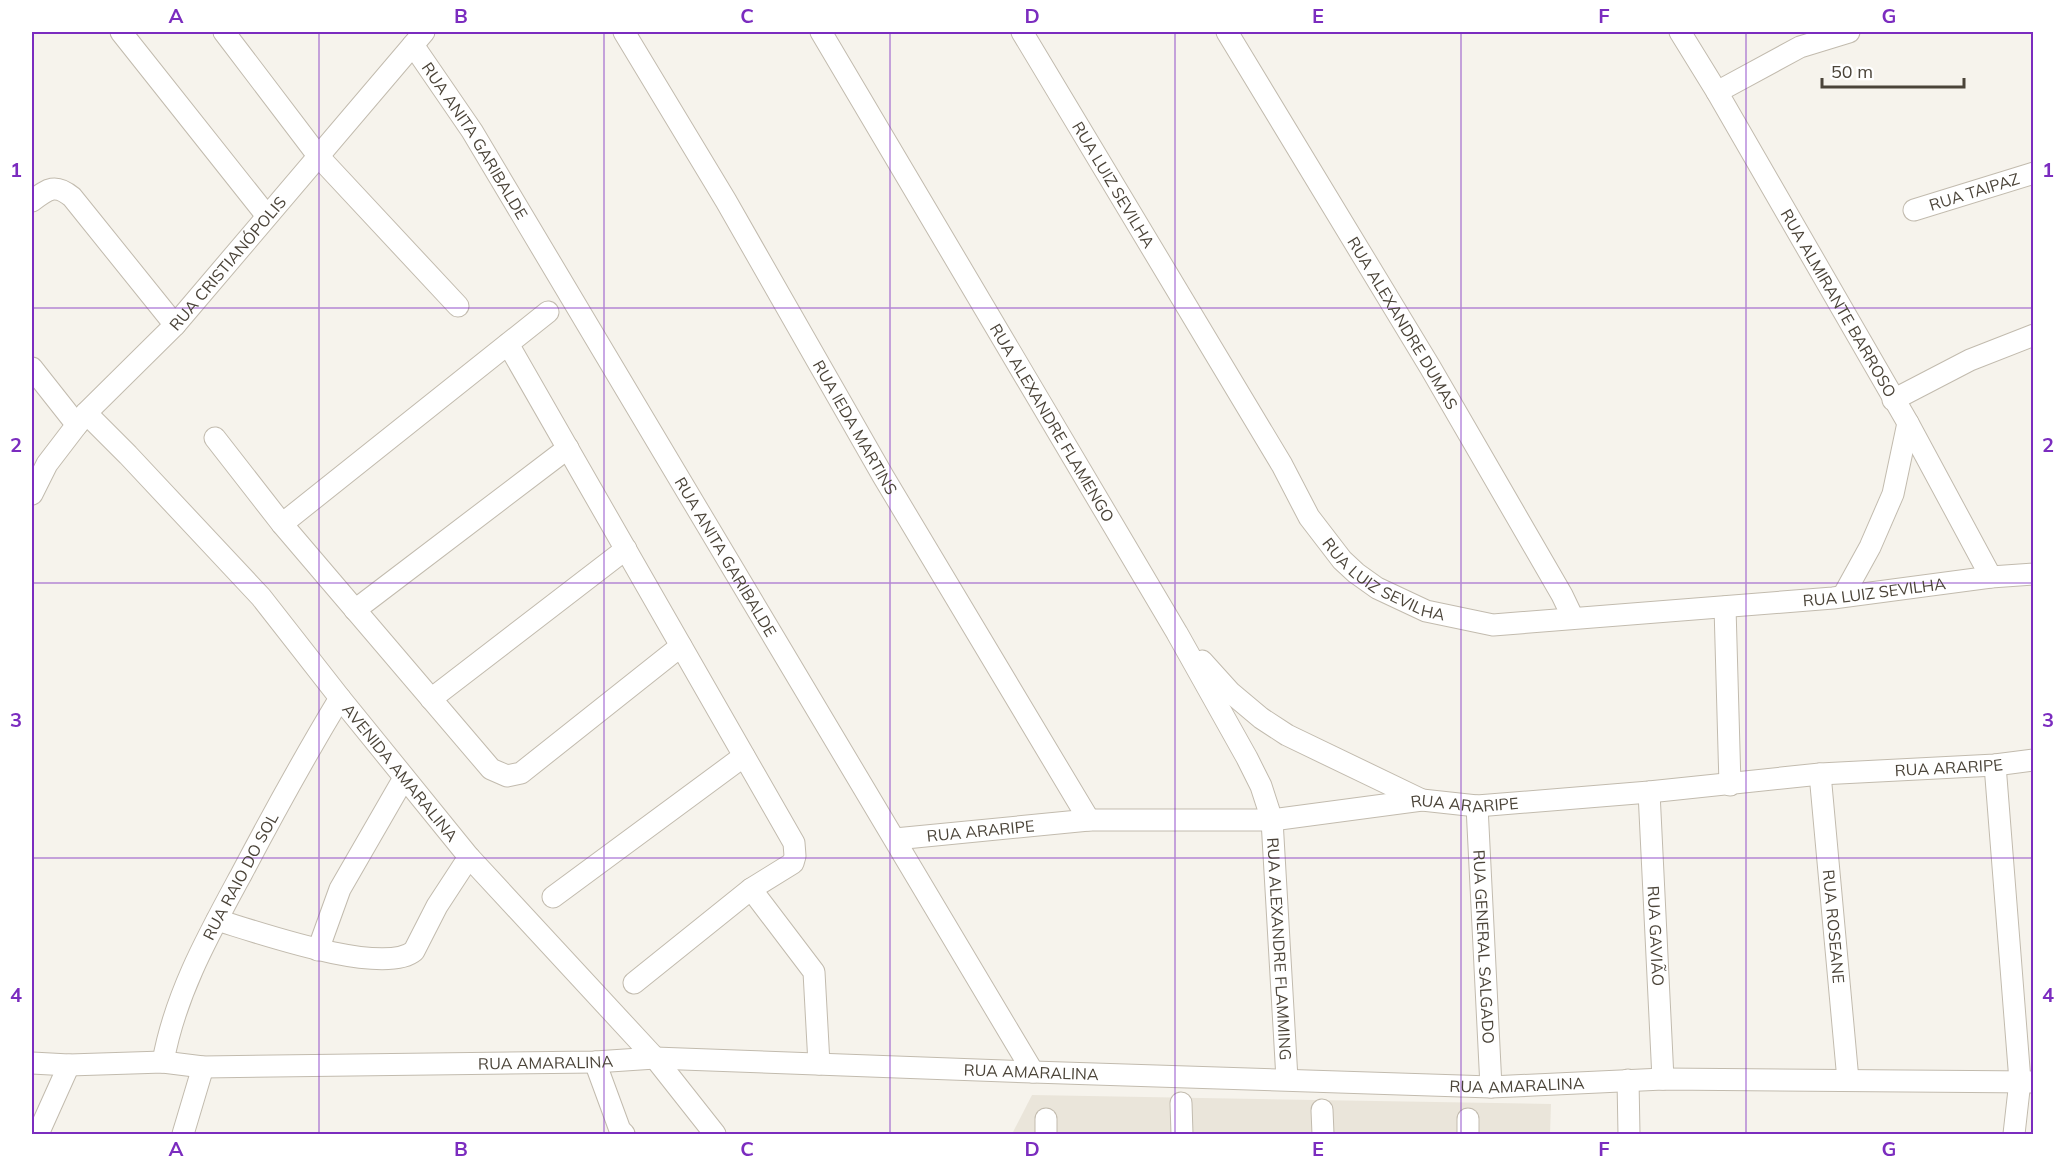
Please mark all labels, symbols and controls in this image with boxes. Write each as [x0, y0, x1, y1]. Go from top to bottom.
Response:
text: A [169, 3, 184, 28]
text: B [454, 3, 468, 28]
text: C [740, 3, 754, 28]
text: D [1024, 3, 1040, 28]
text: E [1312, 3, 1324, 28]
text: F [1598, 3, 1610, 28]
text: G [1882, 3, 1896, 28]
scale bar [1822, 51, 1964, 89]
street label: RUA ANITA GARIBALDE [418, 58, 532, 223]
text: 50 m [1831, 60, 1873, 83]
street label: RUA LUIZ SEVILHA [1068, 118, 1159, 252]
text: 1 [10, 157, 22, 182]
text: 1 [2042, 157, 2054, 182]
street label: RUA TAIPAZ [1927, 168, 2022, 215]
street label: RUA CRISTIANÓPOLIS [165, 192, 290, 334]
street label: RUA ALMIRANTE BARROSO [1777, 205, 1901, 401]
street label: RUA ALEXANDRE DUMAS [1343, 233, 1462, 413]
street label: RUA ALEXANDRE FLAMENGO [986, 320, 1119, 525]
street label: RUA IEDA MARTINS [809, 356, 902, 498]
text: 2 [10, 432, 22, 457]
text: 2 [2042, 432, 2054, 457]
street label: RUA ANITA GARIBALDE [671, 473, 781, 640]
street label: RUA LUIZ SEVILHA [1318, 533, 1447, 625]
street label: RUA LUIZ SEVILHA [1802, 573, 1947, 610]
street label: AVENIDA AMARALINA [338, 699, 462, 846]
text: 3 [10, 707, 22, 732]
text: 3 [2042, 707, 2054, 732]
street label: RUA ARARIPE [1894, 754, 2004, 780]
street label: RUA ARARIPE [1409, 790, 1519, 816]
street label: RUA RAIO DO SOL [198, 809, 283, 943]
street label: RUA ARARIPE [926, 815, 1035, 846]
street label: RUA ALEXANDRE FLAMMING [1263, 837, 1296, 1061]
street label: RUA GENERAL SALGADO [1469, 849, 1499, 1044]
street label: RUA ROSEANE [1819, 869, 1849, 984]
street label: RUA GAVIÃO [1644, 885, 1668, 986]
text: 4 [10, 982, 22, 1007]
text: 4 [2042, 982, 2054, 1007]
street label: RUA AMARALINA [478, 1051, 614, 1073]
street label: RUA AMARALINA [963, 1059, 1099, 1084]
street label: RUA AMARALINA [1449, 1073, 1585, 1097]
text: A [169, 1136, 184, 1161]
text: B [454, 1136, 468, 1161]
text: C [740, 1136, 754, 1161]
text: D [1024, 1136, 1040, 1161]
text: E [1312, 1136, 1324, 1161]
text: F [1598, 1136, 1610, 1161]
text: G [1882, 1136, 1896, 1161]

